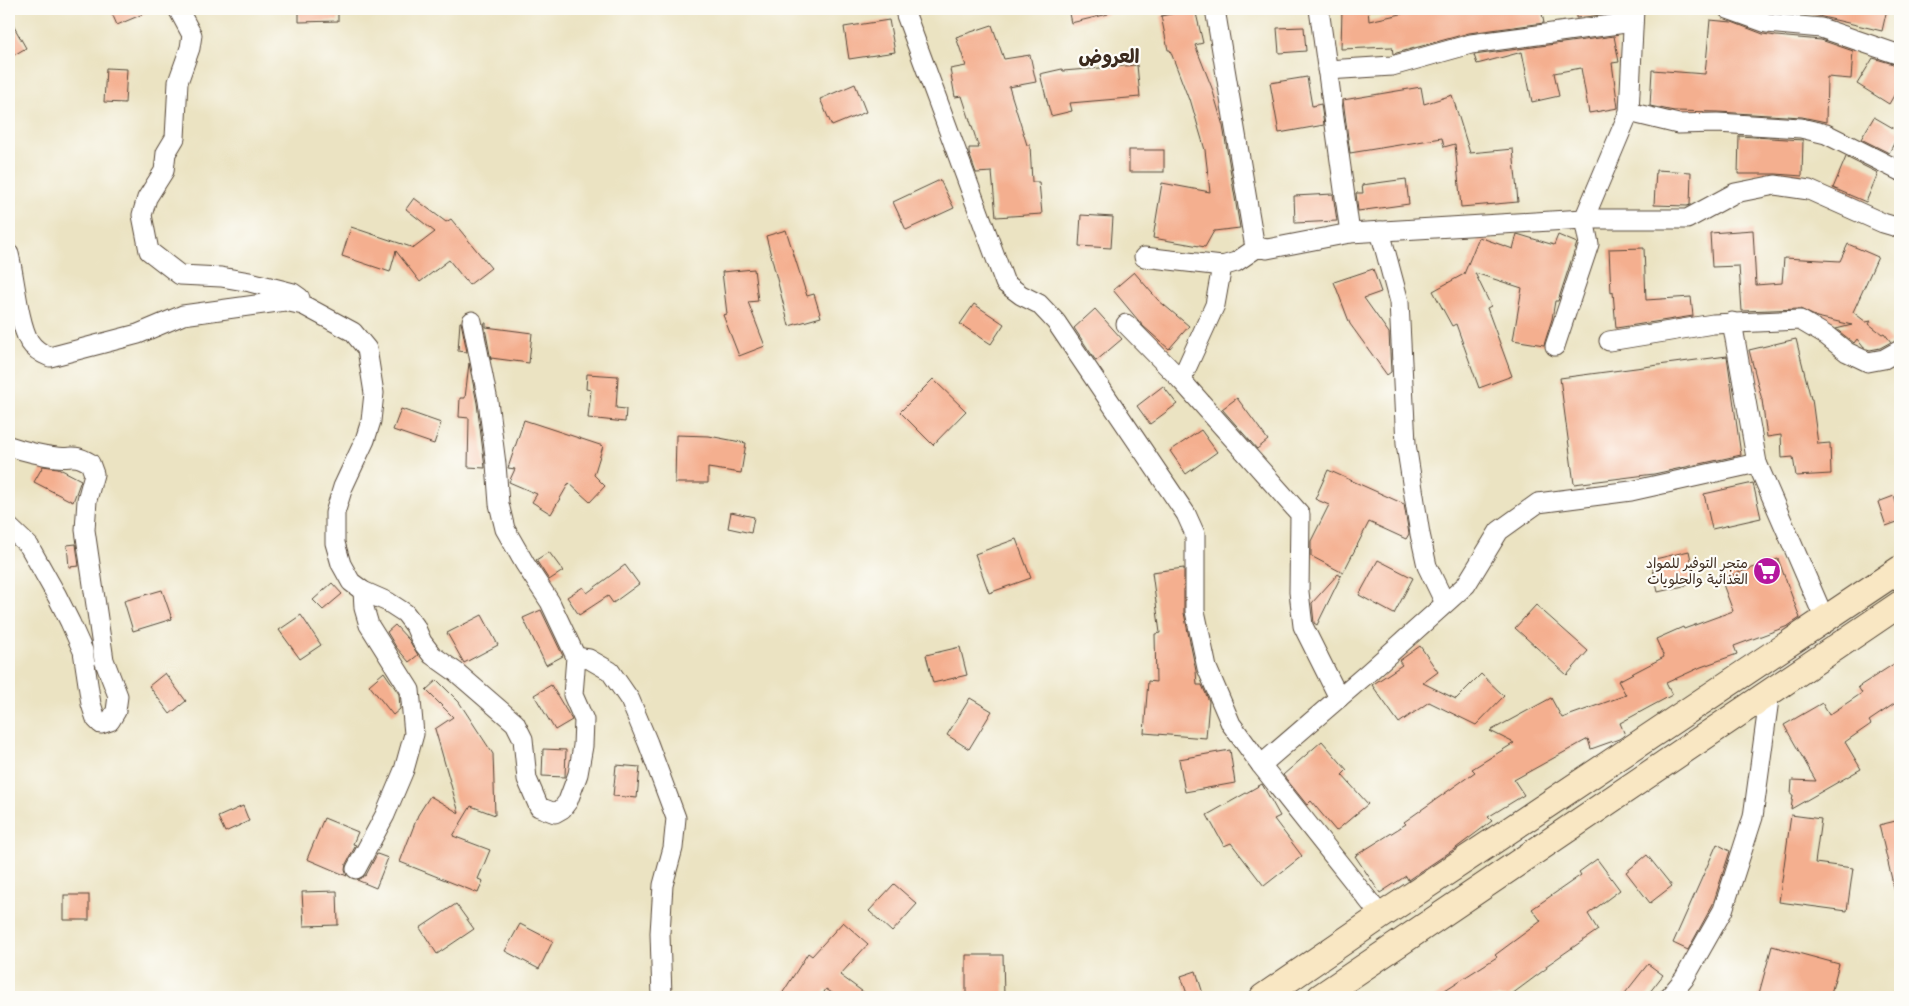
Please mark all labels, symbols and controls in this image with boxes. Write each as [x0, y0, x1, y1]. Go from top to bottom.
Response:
district label: العروض [1079, 46, 1140, 69]
place label: متجر التوفير للمواد الغذائية والحلويات [1646, 555, 1748, 589]
supermarket icon: متجر التوفير للمواد الغذائية والحلويات [1752, 556, 1782, 586]

